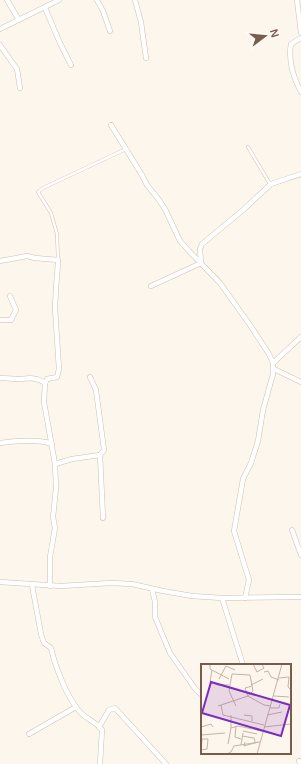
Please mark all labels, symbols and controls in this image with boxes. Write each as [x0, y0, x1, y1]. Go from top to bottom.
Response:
north arrow [245, 16, 285, 56]
text: N [268, 28, 281, 39]
inset map [201, 664, 291, 754]

